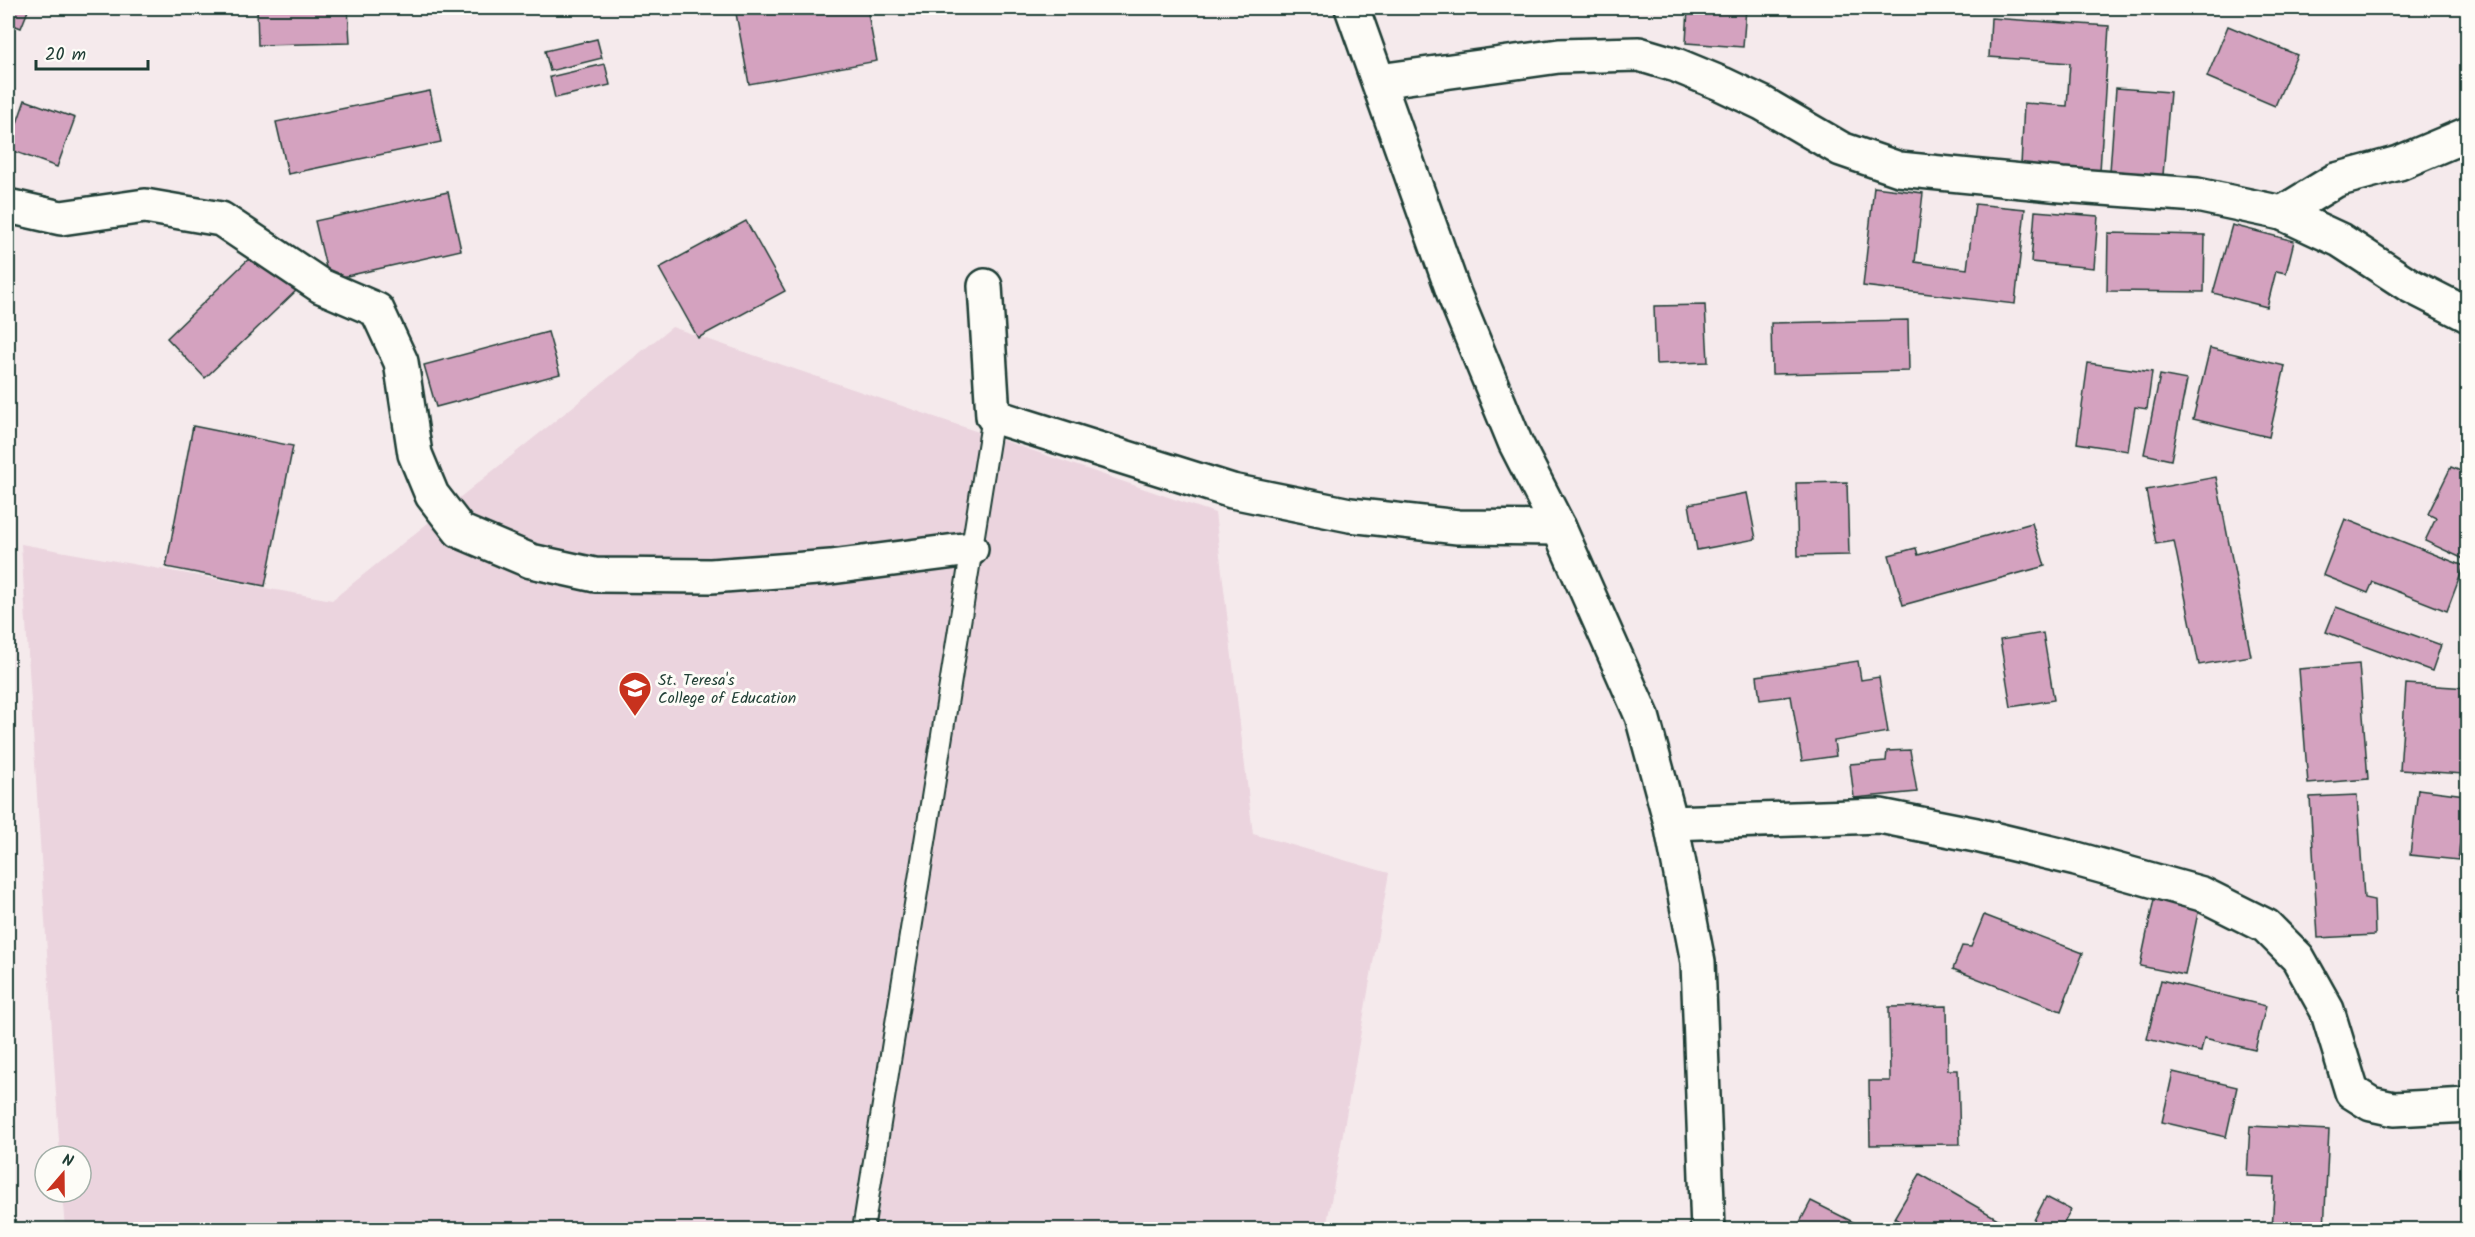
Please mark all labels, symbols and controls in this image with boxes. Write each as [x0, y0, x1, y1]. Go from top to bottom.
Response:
scale bar [36, 33, 148, 71]
text: 20 m [45, 41, 86, 70]
place label: St. Teresa's College of Education [658, 668, 796, 711]
school or university icon: St. Teresa's College of Education [617, 670, 653, 717]
north arrow [33, 1144, 93, 1204]
text: N [59, 1148, 77, 1175]

